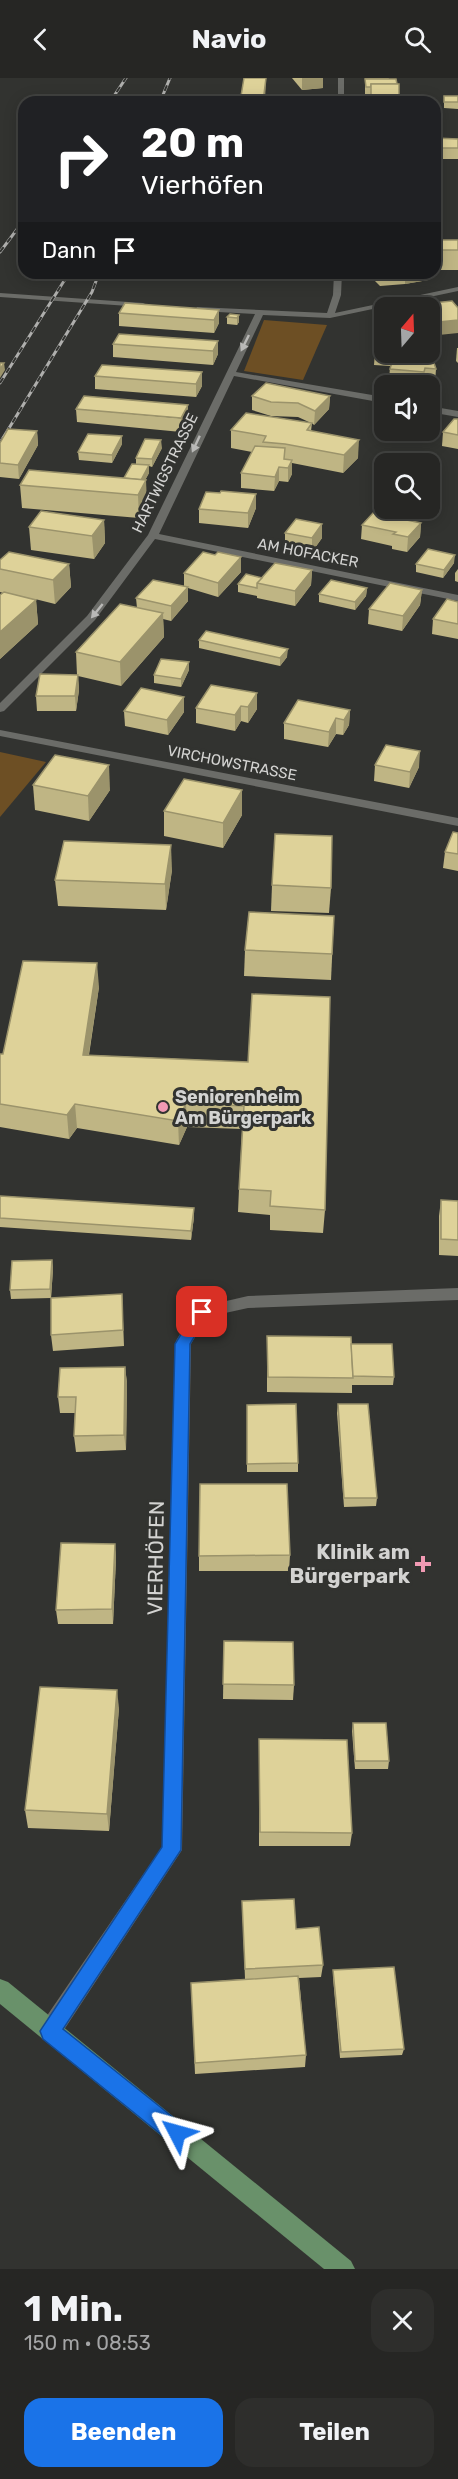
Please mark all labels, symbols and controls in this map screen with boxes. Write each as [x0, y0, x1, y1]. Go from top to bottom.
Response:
icon: back [24, 23, 57, 56]
text: Navio [191, 23, 267, 55]
icon: search [401, 23, 434, 56]
text: 20 m [141, 118, 244, 168]
icon: right [42, 120, 120, 198]
text: Vierhöfen [141, 169, 264, 201]
icon: arrive [108, 234, 141, 267]
text: Dann [42, 237, 96, 264]
north arrow [374, 297, 440, 363]
map controls [374, 297, 440, 519]
one-way arrow [240, 334, 249, 351]
button: sound [374, 375, 440, 441]
street label: HARTWIGSTRASSE [128, 410, 202, 536]
one-way arrow [192, 436, 201, 453]
button: search [374, 453, 440, 519]
street label: AM HOFACKER [256, 534, 360, 572]
one-way arrow [90, 603, 103, 619]
street label: VIRCHOWSTRASSE [166, 742, 298, 784]
place label: Seniorenheim Am Bürgerpark [175, 1086, 312, 1129]
marker: Seniorenheim Am Bürgerpark [156, 1100, 170, 1114]
pin [176, 1286, 227, 1337]
icon: arrive [185, 1295, 218, 1328]
street label: VIERHÖFEN [142, 1500, 169, 1616]
place label: Klinik am Bürgerpark [290, 1539, 411, 1588]
marker: Klinik am Bürgerpark [414, 1555, 432, 1573]
position arrow [145, 2101, 209, 2165]
text: 1 Min. [24, 2287, 123, 2330]
button: close [371, 2289, 434, 2352]
text: 150 m · 08:53 [24, 2331, 151, 2355]
button: Beenden [24, 2398, 223, 2467]
button: Teilen [235, 2398, 434, 2467]

